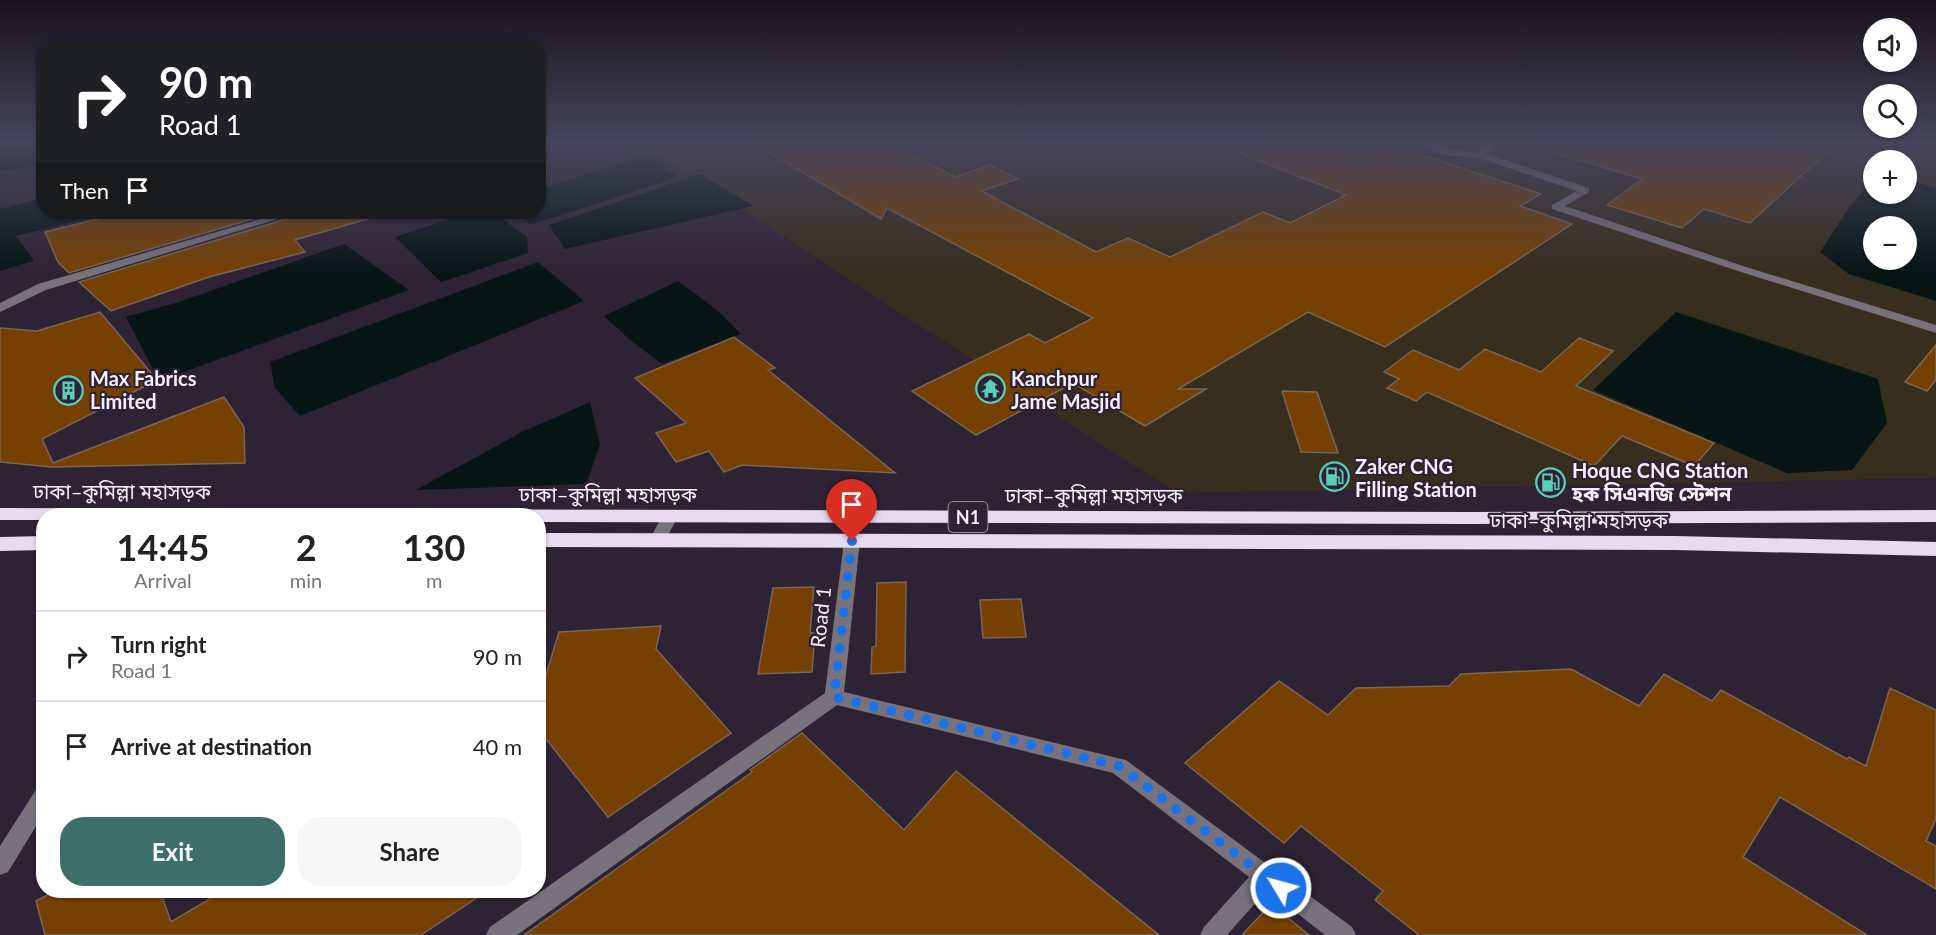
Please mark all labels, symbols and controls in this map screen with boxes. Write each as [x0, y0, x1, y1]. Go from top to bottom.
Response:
map controls [1863, 18, 1917, 270]
button: sound [1863, 18, 1917, 72]
text: 90 m [159, 57, 253, 107]
icon: right [60, 60, 138, 138]
button: search [1863, 84, 1917, 138]
text: Road 1 [159, 108, 241, 141]
button: + [1863, 150, 1917, 204]
icon: arrive [121, 174, 154, 207]
text: Then [60, 177, 109, 204]
button: − [1863, 216, 1917, 270]
place label: Max Fabrics Limited [90, 366, 197, 413]
place label: Kanchpur Jame Masjid [1011, 366, 1121, 413]
temple icon: Kanchpur Jame Masjid [974, 373, 1006, 405]
building icon: Max Fabrics Limited [53, 374, 85, 406]
place label: Zaker CNG Filling Station [1355, 454, 1477, 501]
place label: Hoque CNG Station হক সিএনজি স্টেশন [1571, 458, 1748, 505]
fuel station icon: Zaker CNG Filling Station [1318, 461, 1350, 493]
fuel station icon: Hoque CNG Station হক সিএনজি স্টেশন [1535, 466, 1567, 498]
street label: ঢাকা–কুমিল্লা মহাসড়ক [32, 479, 212, 504]
pin [826, 479, 877, 541]
street label: ঢাকা–কুমিল্লা মহাসড়ক [518, 482, 698, 507]
street label: ঢাকা–কুমিল্লা মহাসড়ক [1004, 483, 1184, 508]
icon: arrive [835, 488, 868, 521]
road number: N1 [948, 502, 988, 532]
street label: ঢাকা–কুমিল্লা মহাসড়ক [1489, 508, 1669, 533]
text: 14:45 [117, 525, 209, 569]
text: 2 [296, 525, 317, 569]
text: 130 [403, 525, 465, 569]
text: Arrival [134, 568, 192, 592]
text: min [290, 568, 322, 592]
text: m [426, 568, 442, 592]
street label: Road 1 [805, 585, 835, 649]
text: Turn right [111, 631, 206, 658]
icon: right [60, 640, 93, 673]
text: 90 m [473, 643, 522, 670]
text: Road 1 [111, 658, 172, 682]
icon: arrive [60, 730, 93, 763]
text: Arrive at destination [111, 733, 312, 760]
text: 40 m [473, 733, 522, 760]
button: Exit [60, 817, 285, 886]
button: Share [297, 817, 522, 886]
position arrow [1249, 856, 1313, 920]

